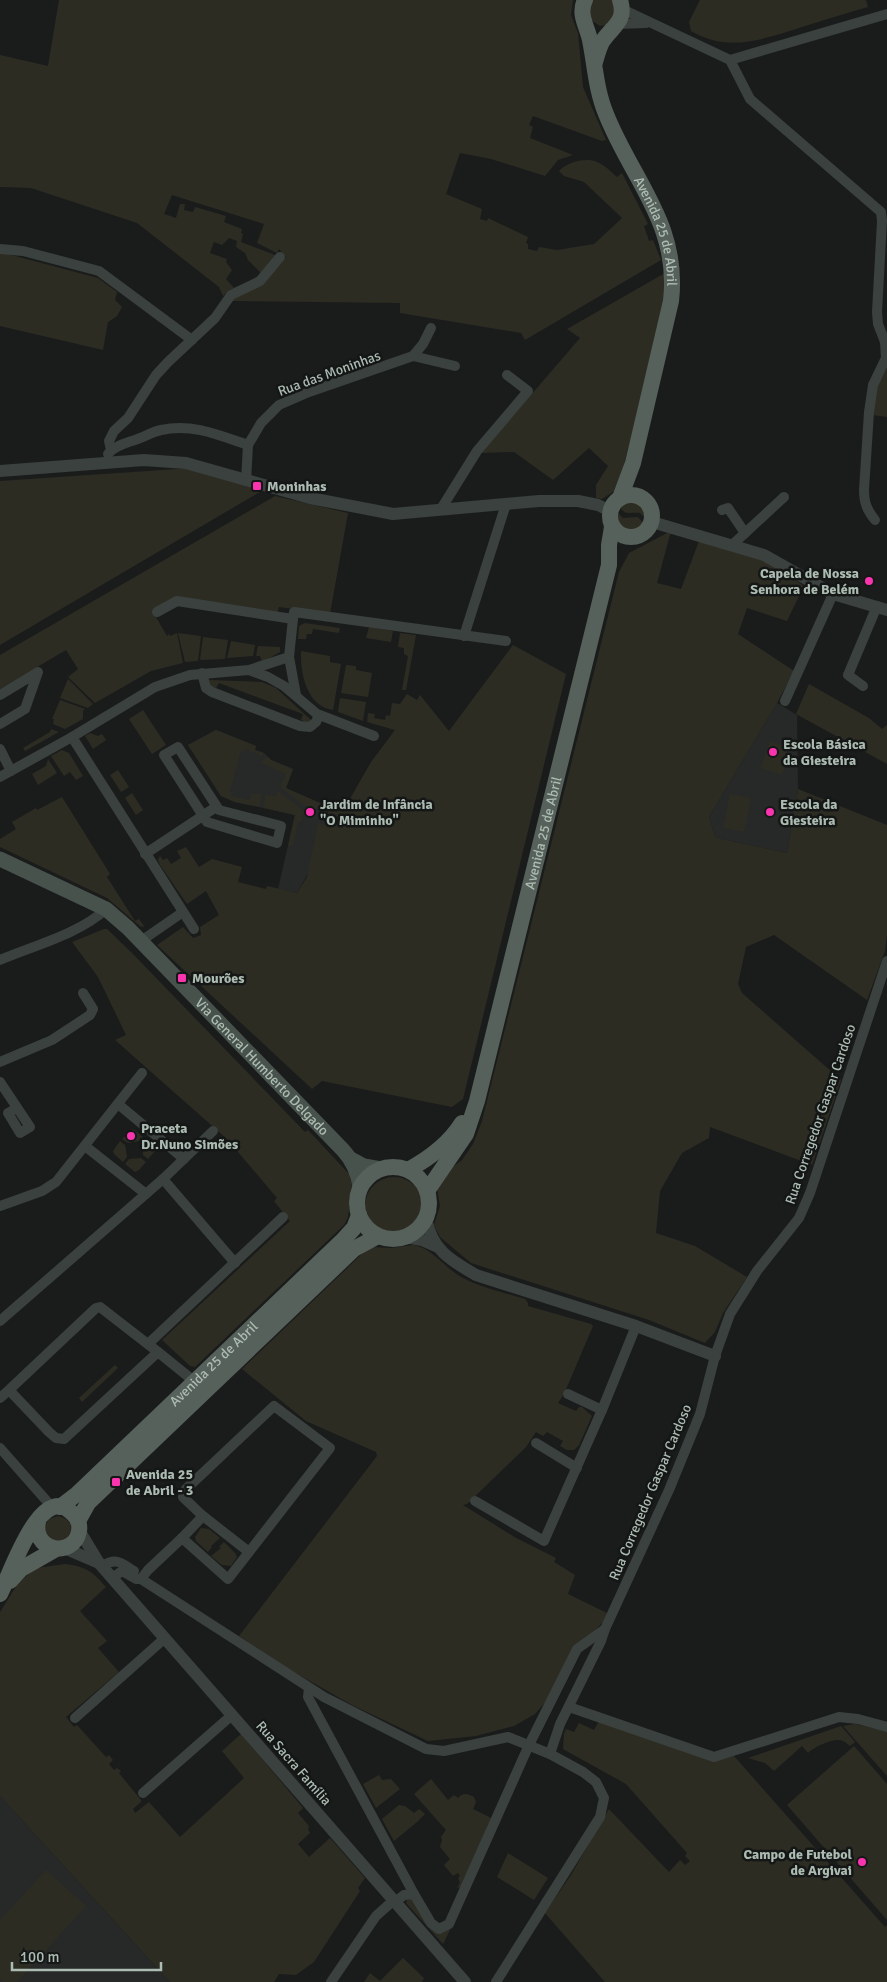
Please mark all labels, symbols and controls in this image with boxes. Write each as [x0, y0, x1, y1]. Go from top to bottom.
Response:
street label: Avenida 25 de Abril [630, 173, 680, 286]
street label: Rua das Moninhas [275, 347, 383, 400]
place label: Moninhas [267, 478, 326, 495]
marker: Moninhas [251, 480, 263, 492]
place label: Capela de Nossa Senhora de Belém [750, 565, 859, 598]
marker: Capela de Nossa Senhora de Belém [863, 575, 875, 587]
place label: Escola Básica da Giesteira [783, 736, 866, 769]
marker: Escola Básica da Giesteira [767, 746, 779, 758]
street label: Avenida 25 de Abril [521, 775, 566, 891]
place label: Jardim de Infância "O Miminho" [320, 796, 433, 829]
place label: Escola da Giesteira [780, 796, 837, 829]
marker: Jardim de Infância "O Miminho" [304, 806, 316, 818]
marker: Escola da Giesteira [764, 806, 776, 818]
place label: Mourões [192, 970, 244, 987]
marker: Mourões [176, 972, 188, 984]
street label: Via General Humberto Delgado [191, 995, 332, 1139]
street label: Rua Corregedor Gaspar Cardoso [782, 1022, 859, 1207]
place label: Praceta Dr.Nuno Simões [141, 1120, 238, 1153]
marker: Praceta Dr.Nuno Simões [125, 1130, 137, 1142]
street label: Avenida 25 de Abril [166, 1318, 261, 1410]
street label: Rua Corregedor Gaspar Cardoso [606, 1402, 695, 1583]
place label: Avenida 25 de Abril - 3 [126, 1466, 193, 1499]
marker: Avenida 25 de Abril - 3 [110, 1476, 122, 1488]
street label: Rua Sacra Família [252, 1718, 335, 1809]
place label: Campo de Futebol de Argivai [743, 1846, 853, 1879]
marker: Campo de Futebol de Argivai [856, 1856, 868, 1868]
scale bar [12, 1940, 161, 1972]
text: 100 m [20, 1948, 60, 1966]

